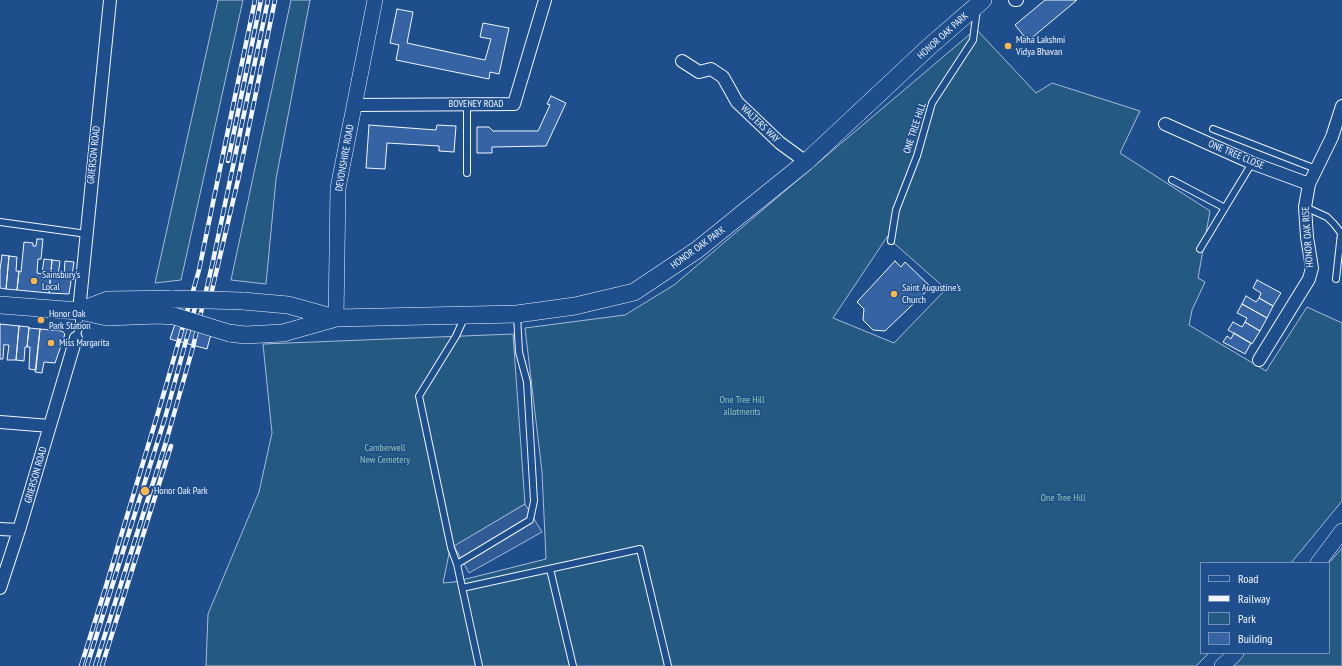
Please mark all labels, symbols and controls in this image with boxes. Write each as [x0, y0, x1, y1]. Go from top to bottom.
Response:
street label: HONOR OAK PARK [915, 10, 971, 62]
place label: Maha Lakshmi Vidya Bhavan [1016, 34, 1065, 58]
marker: Maha Lakshmi Vidya Bhavan [1003, 41, 1013, 51]
street label: BOVENEY ROAD [448, 98, 504, 110]
street label: ONE TREE HILL [901, 101, 929, 155]
street label: WALTERS WAY [738, 102, 782, 146]
street label: DEVONSHIRE ROAD [333, 124, 357, 192]
street label: GRIERSON ROAD [85, 125, 103, 185]
street label: ONE TREE CLOSE [1206, 138, 1266, 172]
street label: HONOR OAK RISE [1300, 206, 1316, 268]
street label: HONOR OAK PARK [669, 224, 727, 272]
place label: Sainsbury's Local [42, 269, 80, 292]
marker: Sainsbury's Local [29, 276, 39, 286]
place label: Saint Augustine's Church [902, 282, 961, 306]
marker: Saint Augustine's Church [889, 289, 899, 299]
place label: Honor Oak Park Station [49, 308, 91, 332]
marker: Honor Oak Park Station [36, 315, 46, 325]
place label: Miss Margarita [59, 337, 110, 349]
marker: Miss Margarita [46, 338, 56, 348]
park label: One Tree Hill allotments [720, 394, 764, 418]
park label: Camberwell New Cemetery [360, 442, 410, 466]
street label: GRIERSON ROAD [22, 445, 50, 505]
marker: Honor Oak Park [139, 485, 151, 497]
place label: Honor Oak Park [154, 485, 208, 497]
park label: One Tree Hill [1041, 492, 1085, 504]
legend [1200, 562, 1330, 654]
text: Road [1238, 571, 1258, 586]
text: Railway [1238, 591, 1270, 606]
text: Park [1238, 611, 1256, 626]
text: Building [1238, 631, 1273, 646]

